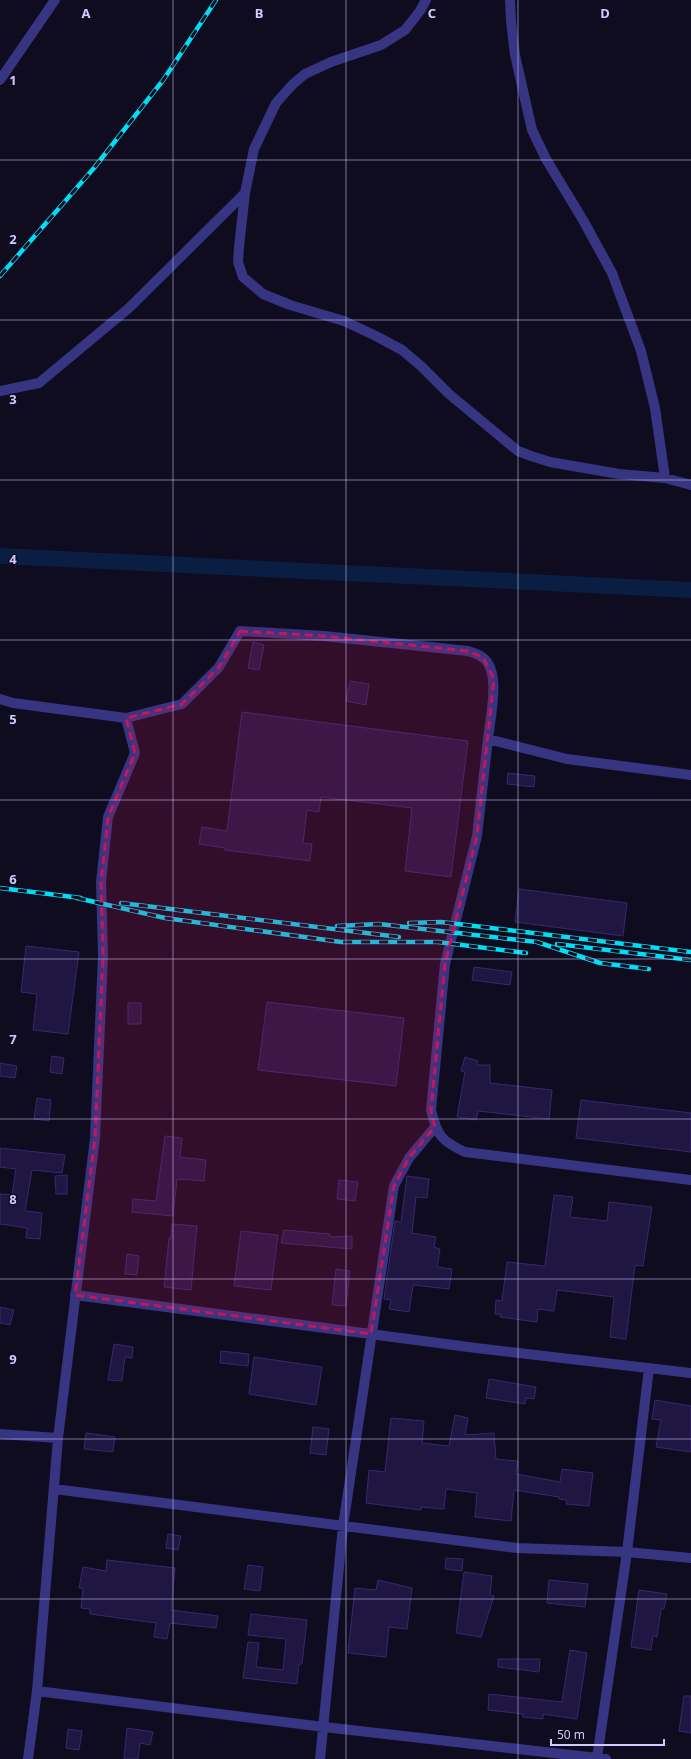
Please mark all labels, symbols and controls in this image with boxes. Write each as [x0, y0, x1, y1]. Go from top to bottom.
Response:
text: A [82, 4, 91, 22]
text: B [255, 4, 263, 22]
text: C [428, 4, 436, 22]
text: D [600, 4, 610, 22]
text: 1 [9, 71, 17, 89]
text: 2 [9, 230, 17, 248]
text: 3 [9, 390, 17, 408]
text: 4 [9, 550, 17, 568]
text: 5 [9, 710, 17, 728]
text: 6 [9, 870, 17, 888]
text: 7 [9, 1030, 17, 1048]
text: 8 [9, 1190, 17, 1208]
text: 9 [9, 1350, 17, 1368]
scale bar [551, 1721, 664, 1747]
text: 50 m [557, 1726, 585, 1743]

